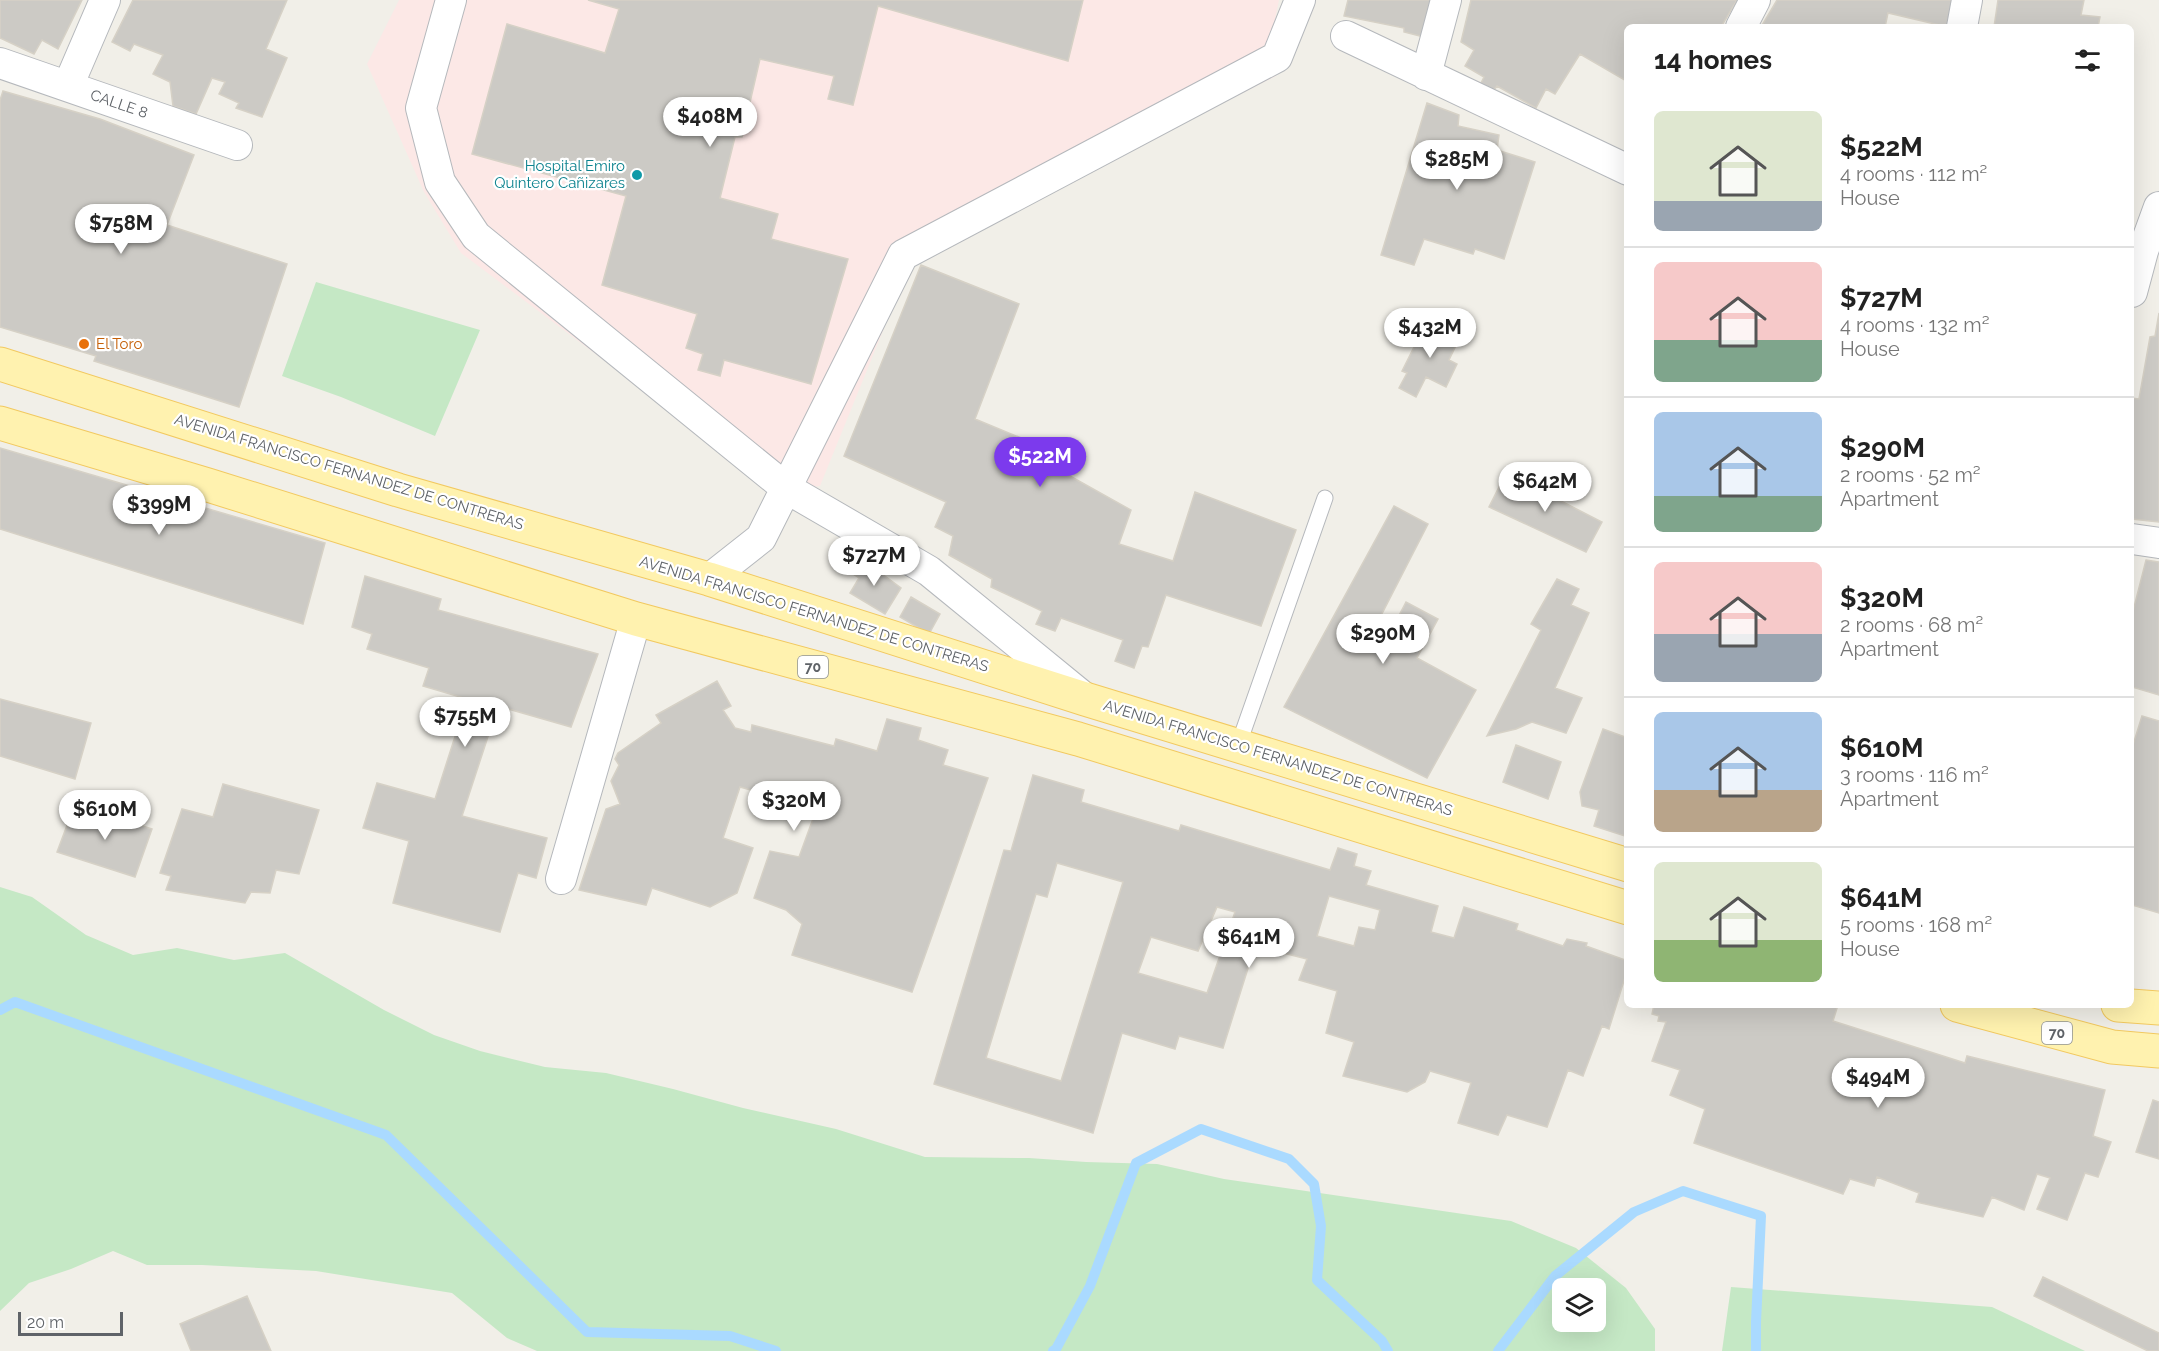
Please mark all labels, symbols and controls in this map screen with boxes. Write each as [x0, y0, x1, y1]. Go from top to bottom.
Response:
icon: filters [2071, 44, 2104, 77]
text: 14 homes [1654, 45, 1772, 75]
street label: CALLE 8 [88, 86, 150, 122]
pin: $408M [668, 97, 752, 148]
text: $408M [677, 104, 743, 128]
text: $522M [1840, 132, 1923, 162]
icon: home [1702, 135, 1774, 207]
pin: $285M [1415, 140, 1499, 191]
text: $285M [1425, 147, 1489, 171]
place label: Hospital Emiro Quintero Cañizares [494, 157, 625, 192]
text: 4 rooms · 112 m² [1840, 162, 1987, 186]
marker: Hospital Emiro Quintero Cañizares [630, 168, 644, 182]
text: House [1840, 186, 1900, 210]
pin: $758M [79, 204, 163, 255]
text: $758M [89, 211, 153, 235]
text: $727M [1840, 283, 1923, 313]
icon: home [1702, 286, 1774, 358]
pin: $432M [1388, 308, 1472, 359]
text: 4 rooms · 132 m² [1840, 313, 1989, 337]
text: $432M [1398, 315, 1462, 339]
place label: El Toro [96, 335, 143, 353]
marker: El Toro [77, 337, 91, 351]
text: House [1840, 337, 1900, 361]
street label: AVENIDA FRANCISCO FERNANDEZ DE CONTRERAS [172, 410, 526, 534]
text: $290M [1840, 433, 1925, 463]
icon: home [1702, 436, 1774, 508]
pin: $522M [998, 437, 1082, 488]
text: $522M [1008, 444, 1072, 468]
pin: $642M [1503, 462, 1587, 513]
text: 2 rooms · 52 m² [1840, 463, 1981, 487]
text: $642M [1513, 469, 1577, 493]
pin: $399M [117, 485, 201, 536]
text: Apartment [1840, 487, 1939, 511]
text: $399M [127, 492, 191, 516]
pin: $727M [832, 536, 916, 587]
text: $727M [842, 543, 906, 567]
street label: AVENIDA FRANCISCO FERNANDEZ DE CONTRERAS [637, 552, 991, 676]
text: $320M [1840, 583, 1924, 613]
icon: home [1702, 586, 1774, 658]
text: 2 rooms · 68 m² [1840, 613, 1983, 637]
pin: $290M [1341, 614, 1425, 665]
text: $290M [1350, 621, 1416, 645]
text: Apartment [1840, 637, 1939, 661]
road number: 70 [798, 656, 828, 678]
street label: AVENIDA FRANCISCO FERNANDEZ DE CONTRERAS [1101, 696, 1455, 820]
pin: $755M [423, 697, 507, 748]
text: $755M [433, 704, 497, 728]
text: $610M [1840, 733, 1924, 763]
icon: home [1702, 736, 1774, 808]
text: 3 rooms · 116 m² [1840, 763, 1989, 787]
pin: $320M [752, 781, 836, 832]
text: Apartment [1840, 787, 1939, 811]
text: $320M [762, 788, 826, 812]
pin: $610M [63, 790, 147, 841]
text: $610M [73, 797, 137, 821]
text: $641M [1840, 883, 1922, 913]
icon: home [1702, 886, 1774, 958]
text: 5 rooms · 168 m² [1840, 913, 1992, 937]
pin: $641M [1207, 918, 1291, 969]
text: $641M [1217, 925, 1281, 949]
text: House [1840, 937, 1900, 961]
road number: 70 [2042, 1022, 2072, 1044]
pin: $494M [1836, 1058, 1920, 1109]
text: $494M [1846, 1065, 1910, 1089]
map controls [1552, 1278, 1606, 1332]
button: layers [1552, 1278, 1606, 1332]
scale bar [18, 1309, 123, 1336]
text: 20 m [27, 1313, 64, 1332]

